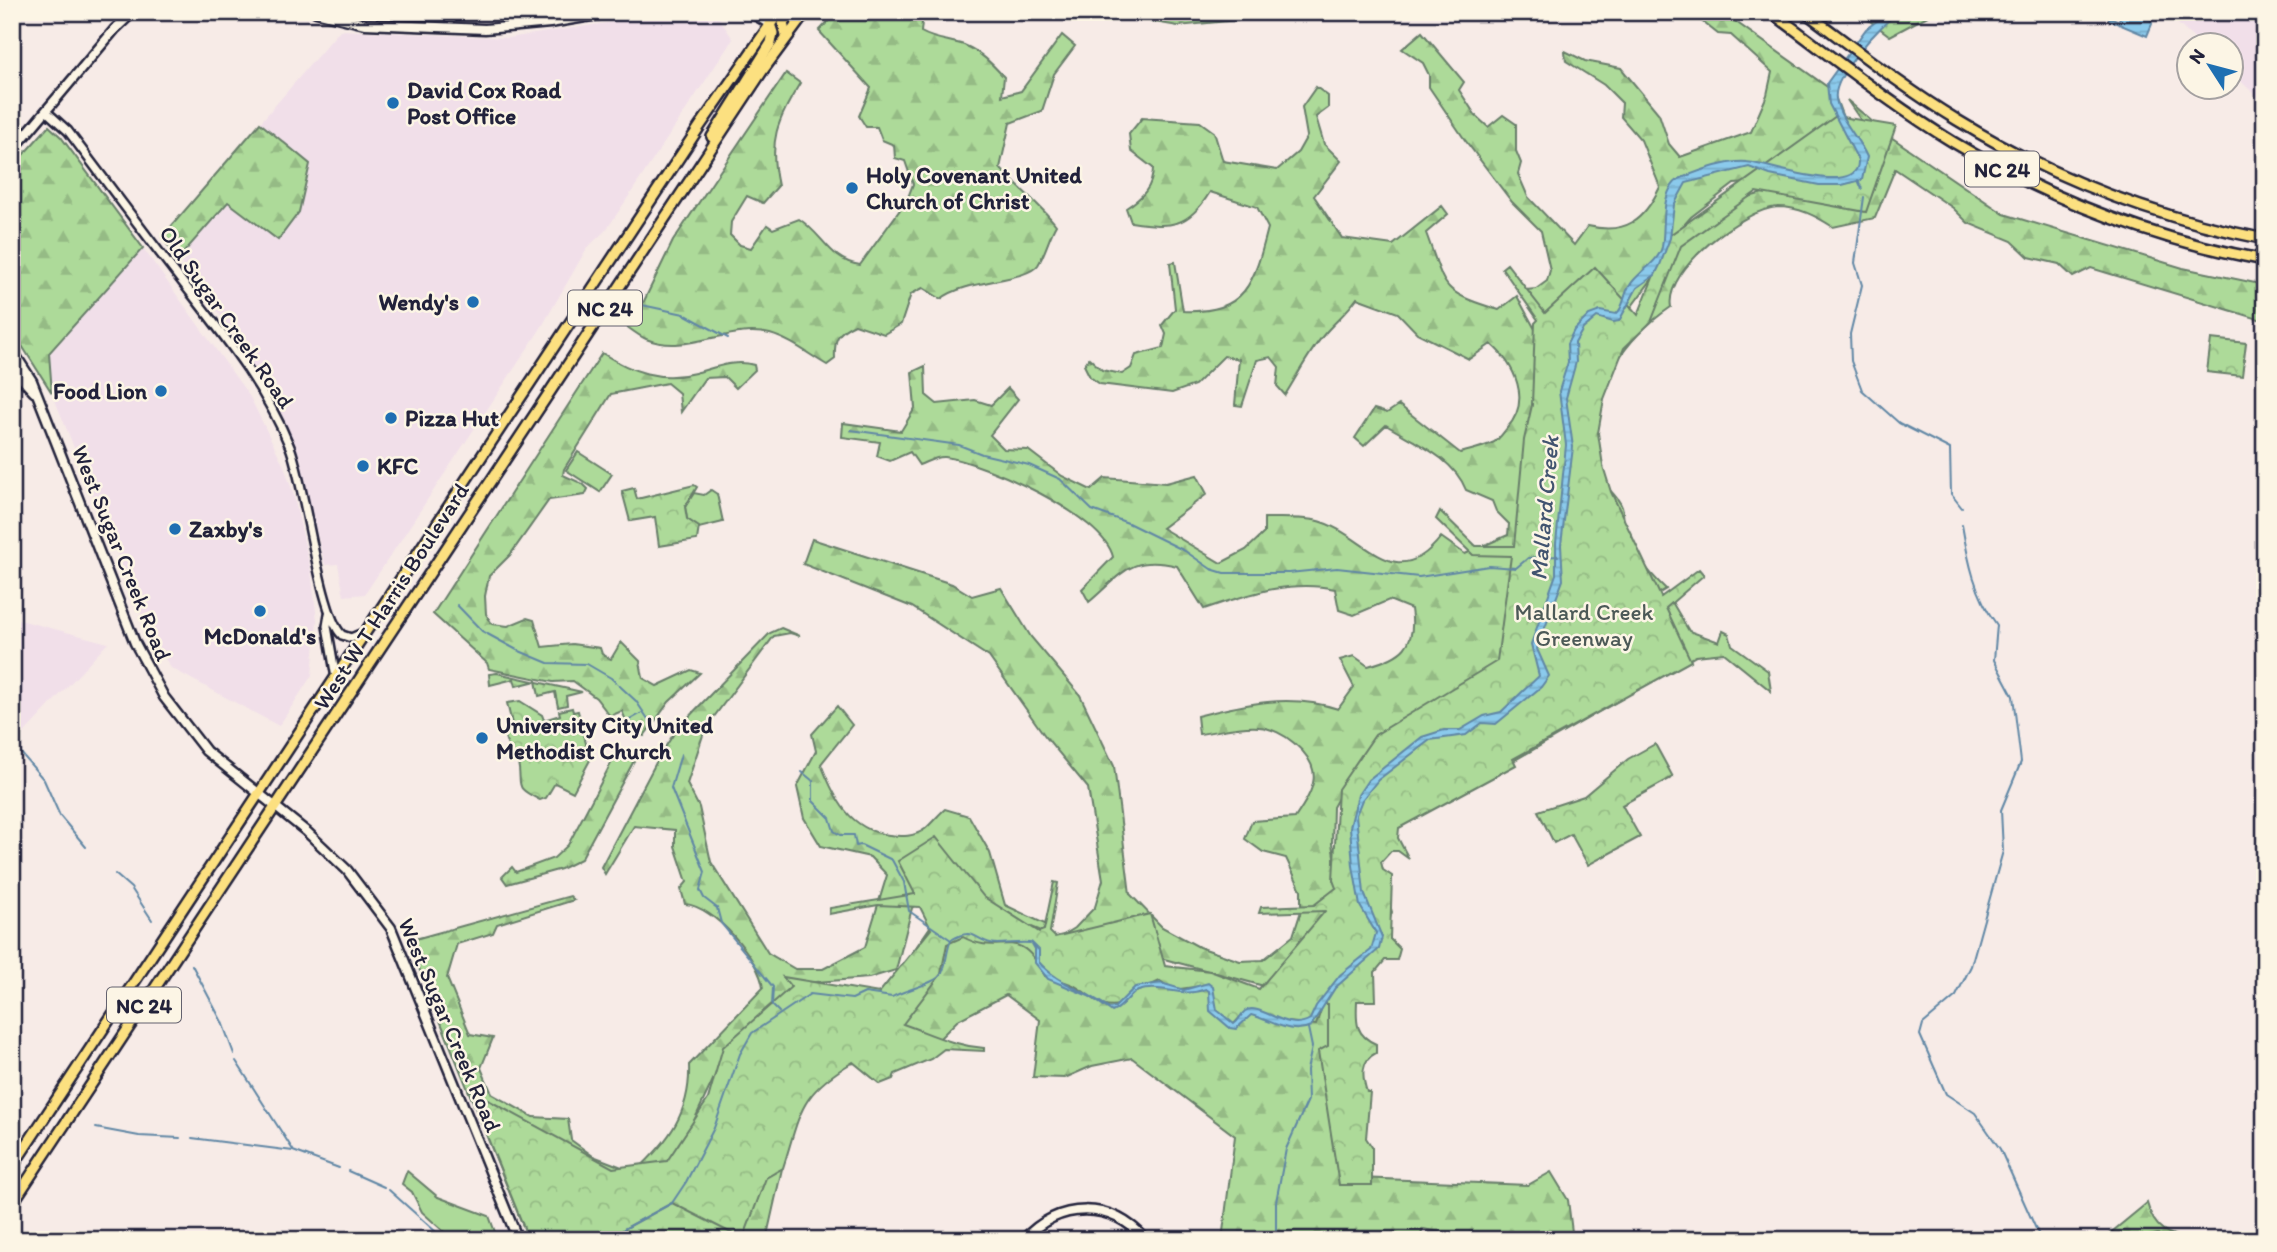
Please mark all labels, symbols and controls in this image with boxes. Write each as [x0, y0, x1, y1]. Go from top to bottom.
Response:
north arrow [2176, 32, 2246, 102]
text: N [2184, 44, 2210, 68]
place label: David Cox Road Post Office [407, 76, 561, 130]
marker: David Cox Road Post Office [385, 95, 401, 111]
road number: NC 24 [1965, 152, 2039, 186]
place label: Holy Covenant United Church of Christ [866, 161, 1082, 215]
marker: Holy Covenant United Church of Christ [844, 180, 860, 196]
street label: Old Sugar Creek Road [153, 220, 301, 414]
place label: Wendy's [378, 288, 459, 316]
road number: NC 24 [568, 290, 642, 326]
marker: Wendy's [465, 294, 481, 310]
place label: Food Lion [53, 377, 148, 405]
marker: Food Lion [153, 383, 169, 399]
place label: Pizza Hut [405, 404, 499, 432]
marker: Pizza Hut [383, 410, 399, 426]
water label: Mallard Creek [1523, 433, 1565, 581]
street label: West Sugar Creek Road [66, 441, 178, 665]
place label: KFC [377, 452, 419, 480]
marker: KFC [355, 458, 371, 474]
street label: West W T Harris Boulevard [307, 477, 475, 715]
place label: Zaxby's [189, 515, 263, 543]
marker: Zaxby's [167, 521, 183, 537]
park label: Mallard Creek Greenway [1515, 598, 1654, 652]
marker: McDonald's [252, 603, 268, 619]
place label: McDonald's [204, 622, 316, 650]
place label: University City United Methodist Church [496, 711, 714, 765]
marker: University City United Methodist Church [474, 730, 490, 746]
street label: West Sugar Creek Road [392, 914, 508, 1137]
road number: NC 24 [107, 988, 181, 1023]

